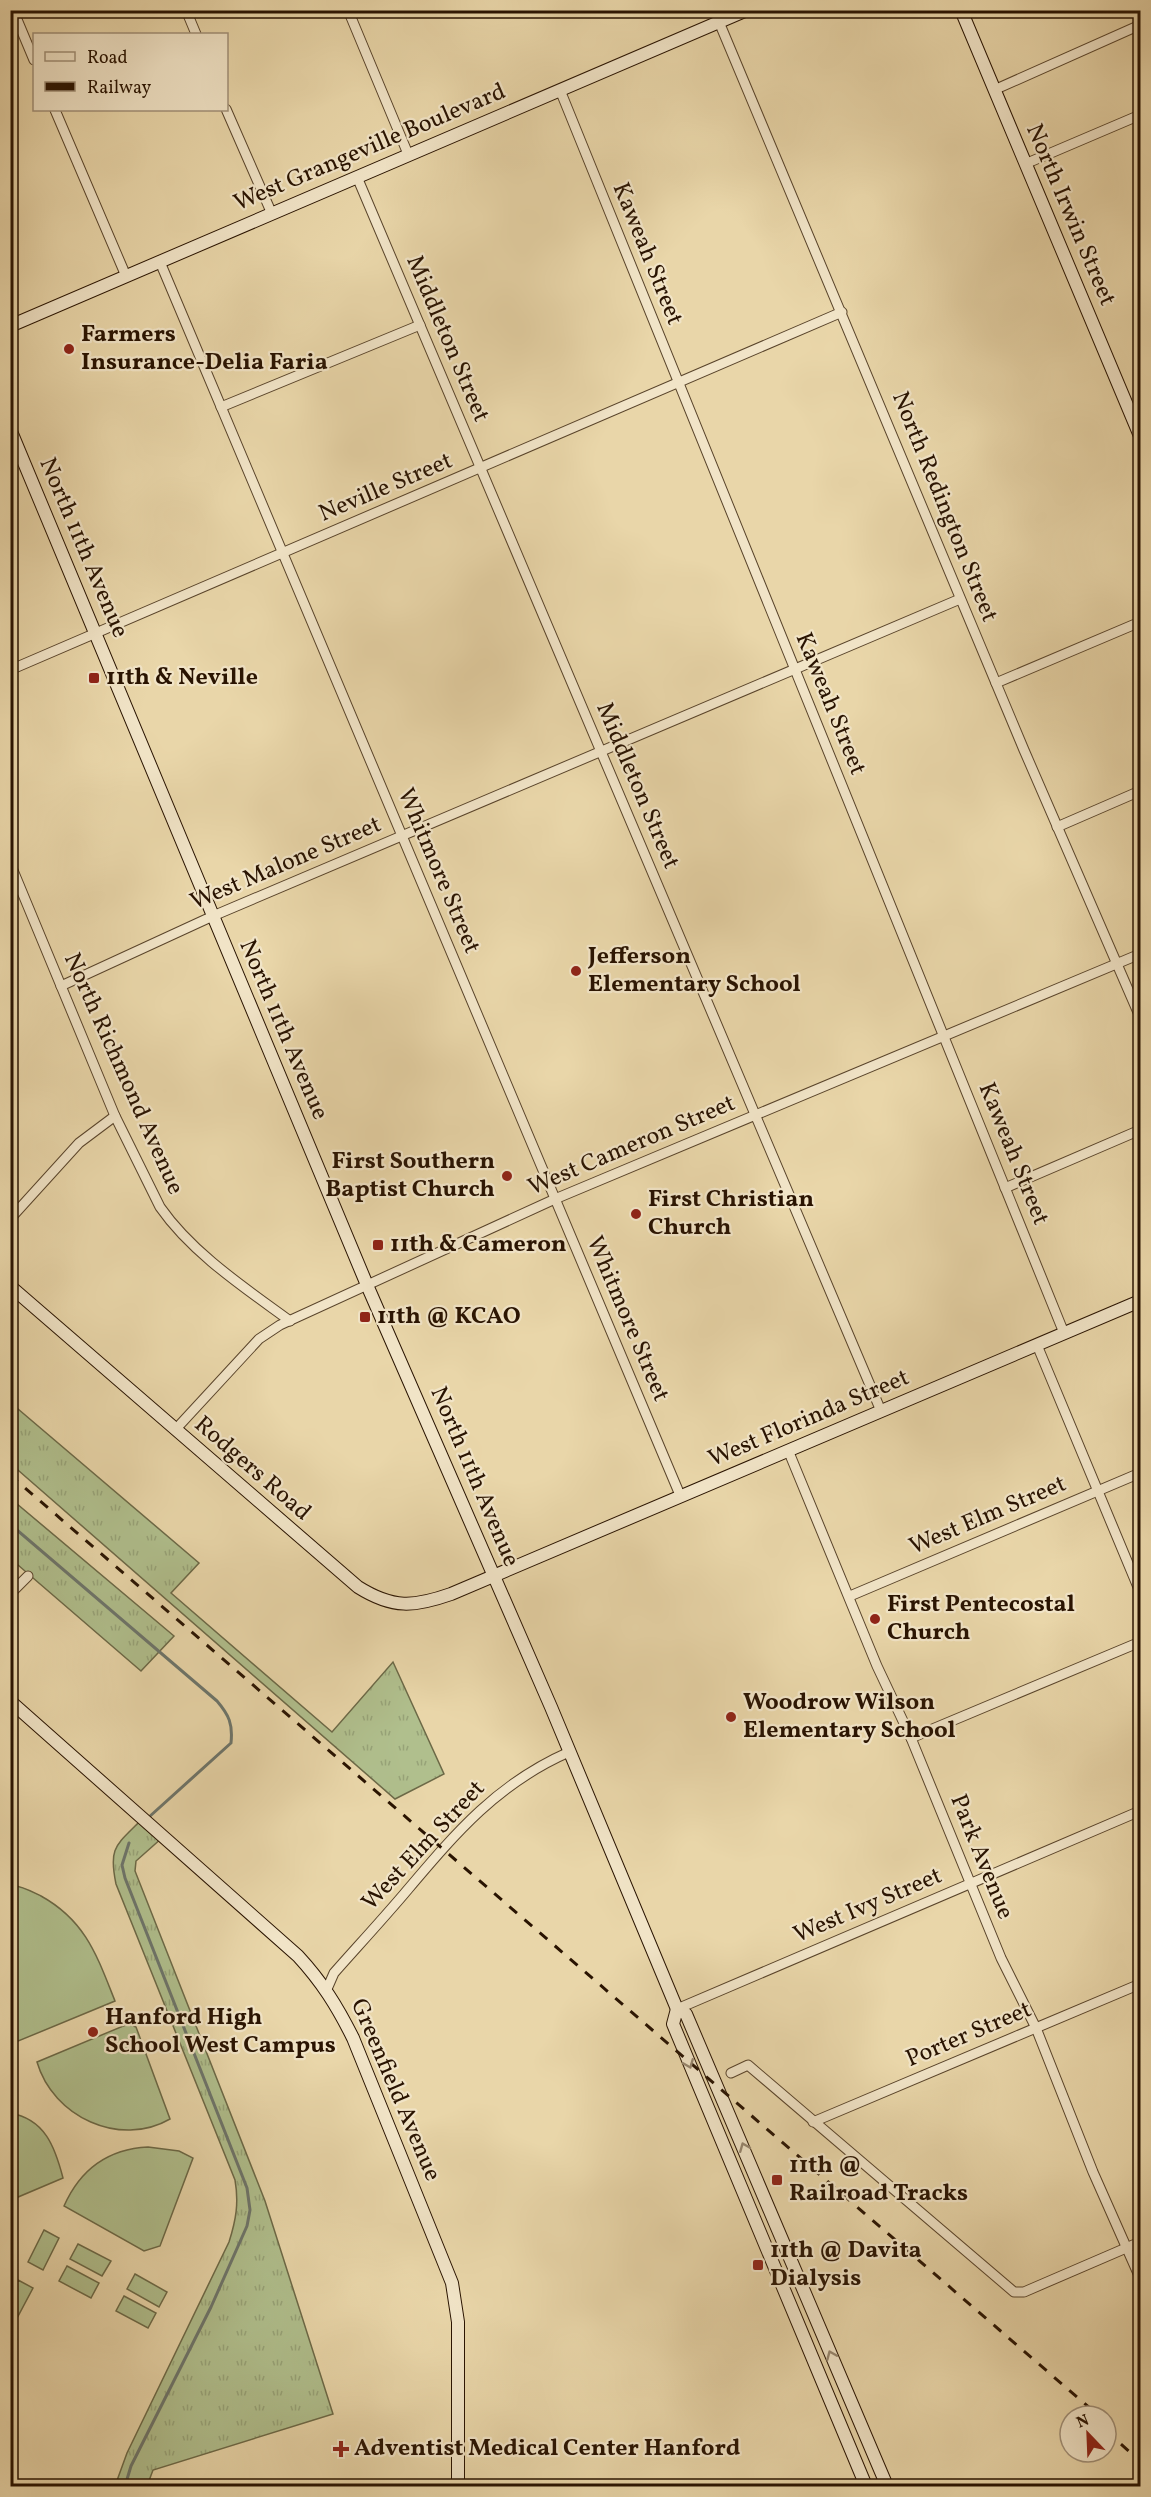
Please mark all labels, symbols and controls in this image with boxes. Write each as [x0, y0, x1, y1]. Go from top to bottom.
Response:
legend [33, 33, 228, 111]
text: Road [87, 46, 128, 71]
street label: West Grangeville Boulevard [229, 75, 511, 221]
text: Railway [87, 76, 151, 101]
street label: North Irwin Street [1016, 119, 1124, 311]
street label: Kaweah Street [603, 178, 691, 330]
street label: Middleton Street [397, 250, 497, 428]
place label: Farmers Insurance-Delia Faria [81, 318, 328, 380]
marker: Farmers Insurance-Delia Faria [62, 342, 76, 356]
street label: North Redington Street [882, 387, 1006, 627]
street label: Neville Street [314, 445, 458, 531]
street label: North 11th Avenue [30, 453, 136, 643]
street label: Kaweah Street [786, 628, 874, 780]
place label: 11th & Neville [106, 661, 258, 695]
marker: 11th & Neville [87, 671, 101, 685]
street label: Middleton Street [587, 697, 687, 875]
street label: Whitmore Street [388, 783, 488, 959]
street label: West Malone Street [185, 808, 387, 920]
street label: North 11th Avenue [230, 935, 336, 1125]
place label: Jefferson Elementary School [587, 940, 801, 1002]
street label: North Richmond Avenue [54, 948, 192, 1200]
marker: Jefferson Elementary School [569, 964, 583, 978]
street label: Kaweah Street [969, 1078, 1057, 1230]
street label: West Cameron Street [523, 1087, 741, 1205]
place label: First Southern Baptist Church [325, 1145, 495, 1207]
marker: First Southern Baptist Church [500, 1169, 514, 1183]
place label: First Christian Church [648, 1183, 814, 1245]
marker: First Christian Church [629, 1207, 643, 1221]
place label: 11th & Cameron [390, 1228, 567, 1262]
street label: Whitmore Street [577, 1231, 677, 1407]
marker: 11th & Cameron [371, 1238, 385, 1252]
place label: 11th @ KCAO [377, 1300, 521, 1334]
marker: 11th @ KCAO [358, 1310, 372, 1324]
street label: West Florinda Street [703, 1361, 915, 1477]
street label: North 11th Avenue [421, 1382, 527, 1572]
street label: Rodgers Road [186, 1409, 318, 1529]
street label: West Elm Street [904, 1468, 1072, 1564]
place label: First Pentecostal Church [887, 1588, 1075, 1650]
marker: First Pentecostal Church [868, 1612, 882, 1626]
place label: Woodrow Wilson Elementary School [743, 1686, 956, 1748]
marker: Woodrow Wilson Elementary School [724, 1710, 738, 1724]
street label: West Elm Street [354, 1773, 494, 1919]
street label: Park Avenue [940, 1789, 1022, 1925]
street label: West Ivy Street [789, 1859, 947, 1953]
street label: Porter Street [901, 1993, 1037, 2077]
street label: Greenfield Avenue [341, 1994, 449, 2186]
place label: Hanford High School West Campus [105, 2001, 336, 2063]
marker: Hanford High School West Campus [86, 2025, 100, 2039]
one-way arrow [682, 2057, 694, 2068]
one-way arrow [739, 2142, 751, 2153]
place label: 11th @ Railroad Tracks [789, 2149, 968, 2211]
marker: 11th @ Railroad Tracks [770, 2173, 784, 2187]
place label: 11th @ Davita Dialysis [770, 2234, 922, 2296]
marker: 11th @ Davita Dialysis [751, 2258, 765, 2272]
one-way arrow [826, 2351, 838, 2362]
north arrow [1058, 2404, 1118, 2464]
text: N [1073, 2409, 1093, 2434]
place label: Adventist Medical Center Hanford [354, 2432, 741, 2466]
marker: Adventist Medical Center Hanford [332, 2440, 350, 2458]

